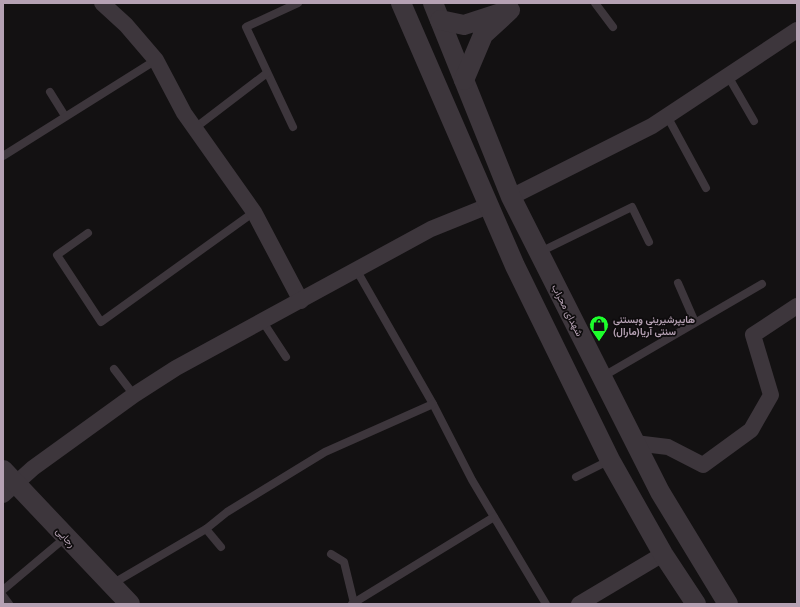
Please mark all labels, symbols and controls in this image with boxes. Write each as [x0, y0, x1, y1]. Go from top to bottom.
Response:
street label: شهدای محراب [549, 282, 586, 339]
place label: هایپرشیرینی وبستنی سنتی آریا(مارال) [613, 313, 695, 338]
shop icon: هایپرشیرینی وبستنی سنتی آریا(مارال) [588, 314, 610, 342]
street label: رجایی [53, 525, 78, 550]

